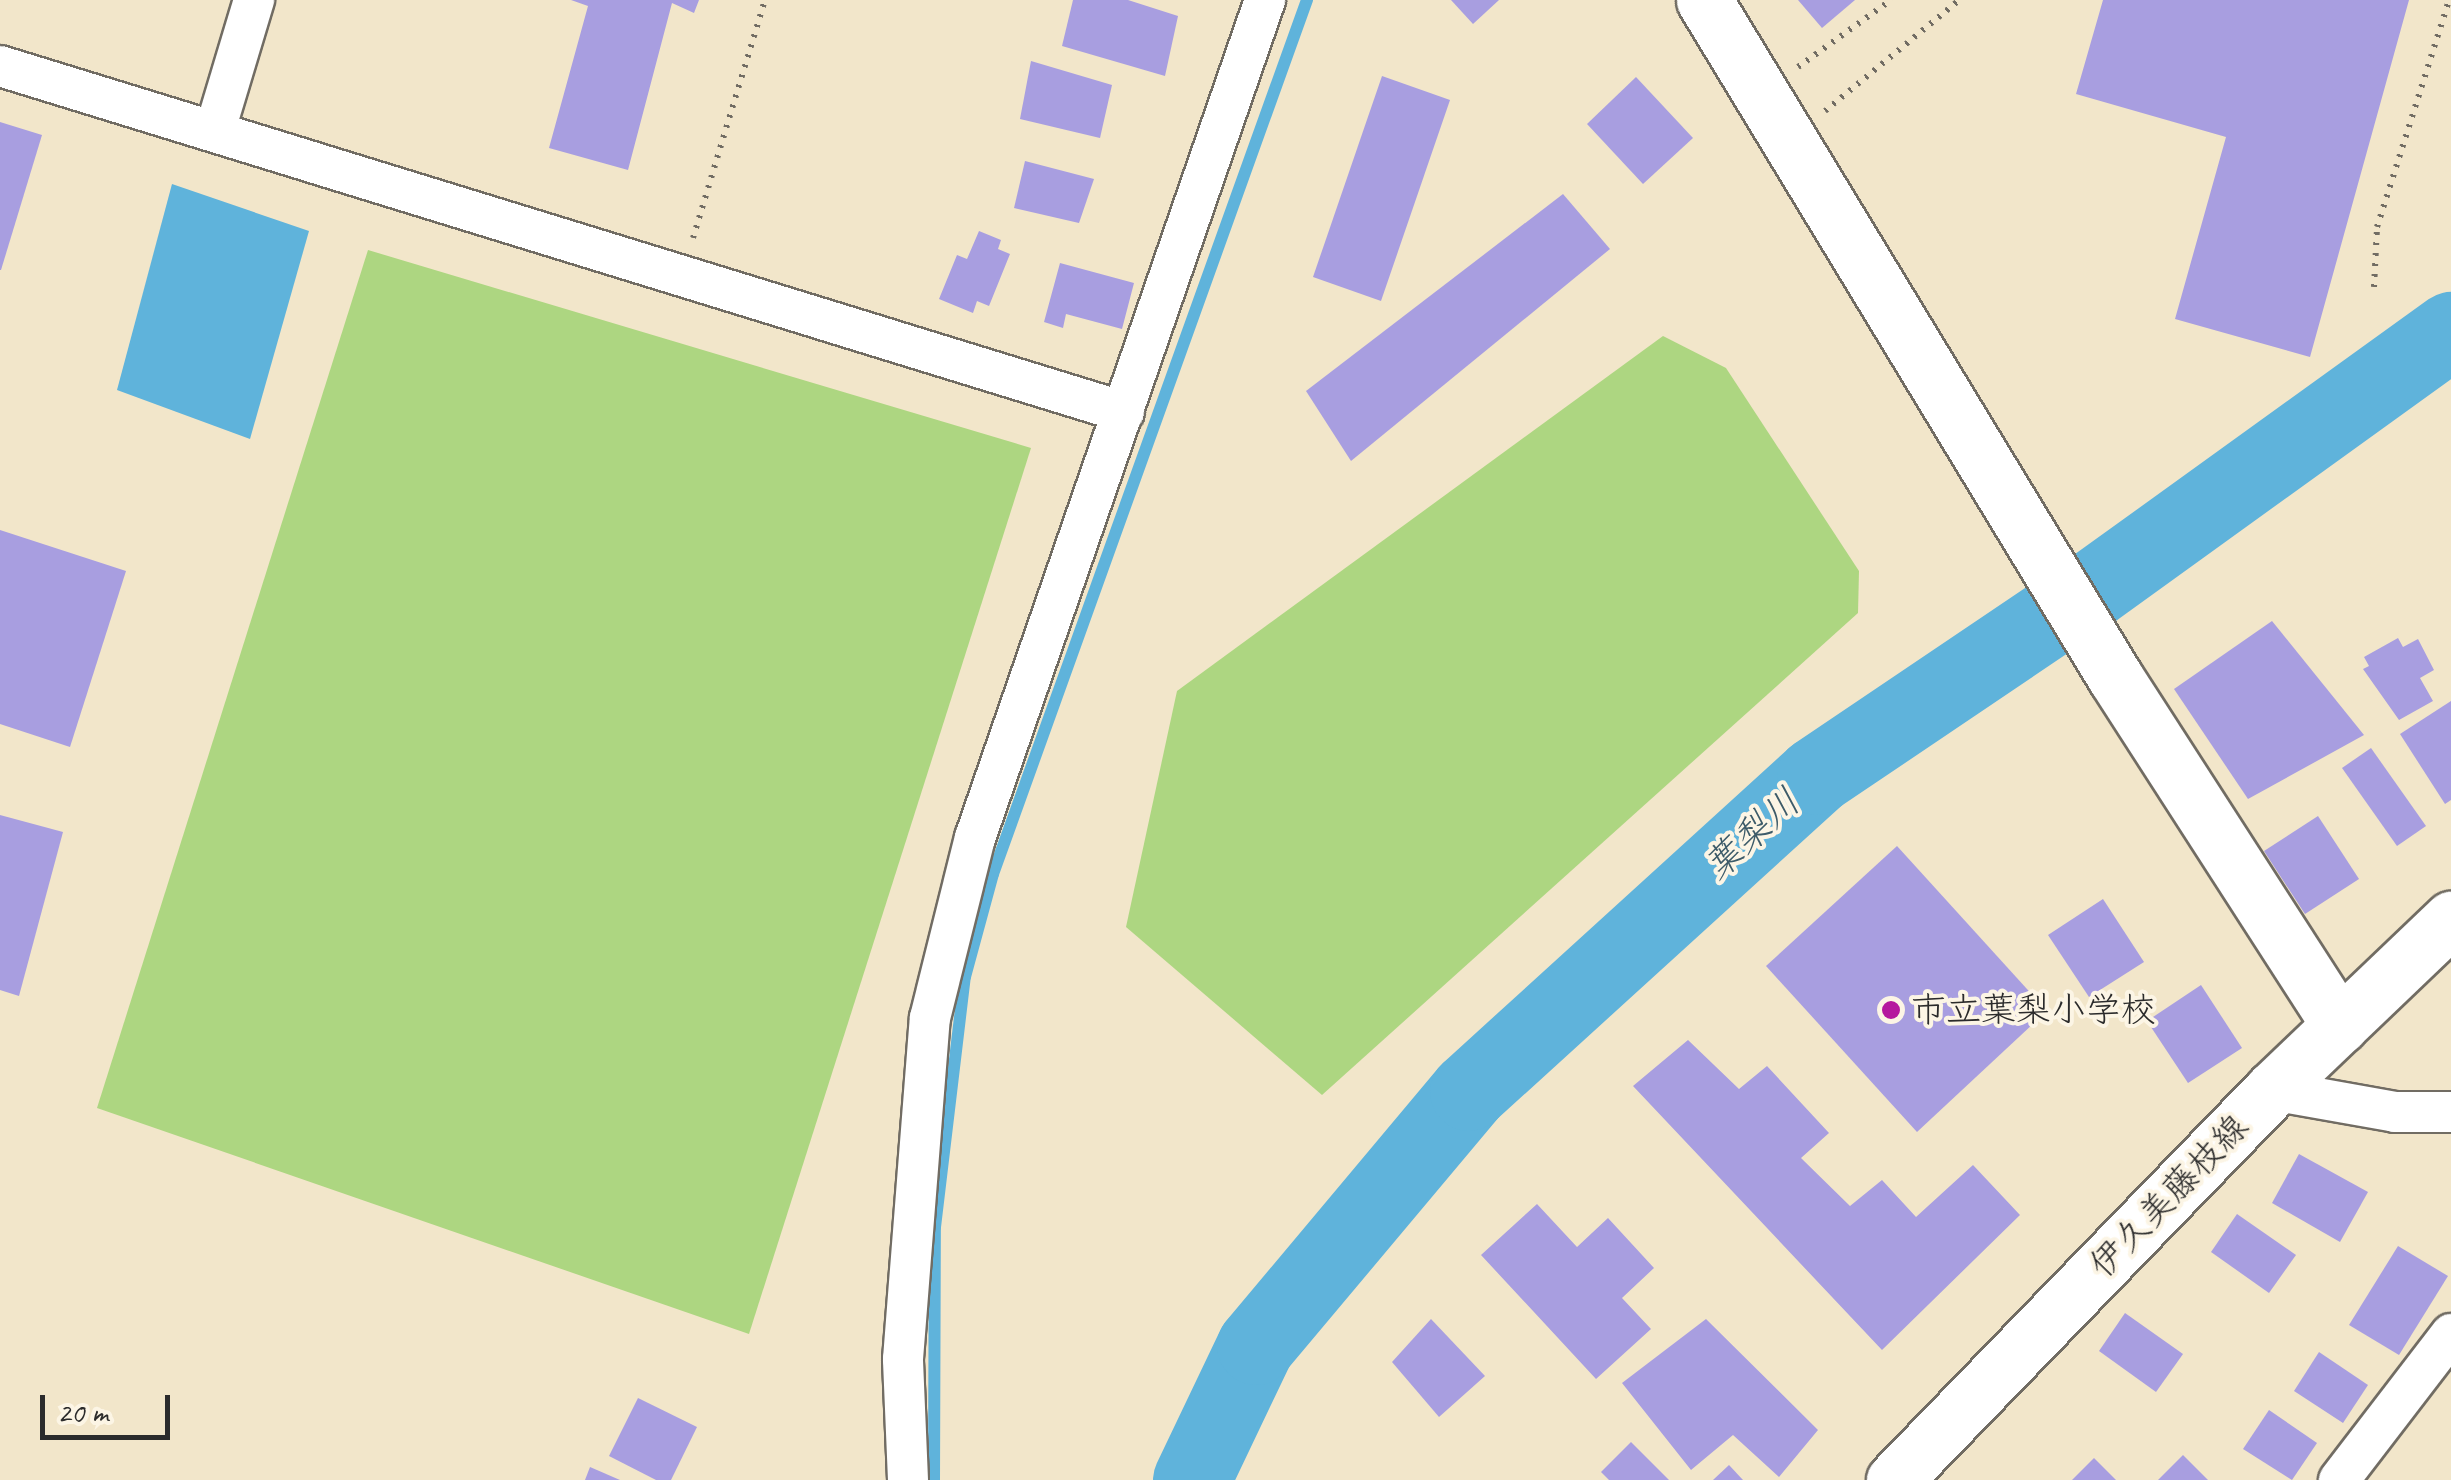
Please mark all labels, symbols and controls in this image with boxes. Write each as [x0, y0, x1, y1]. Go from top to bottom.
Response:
water label: 葉梨川 [1694, 779, 1810, 889]
place label: 市立葉梨小学校 [1911, 989, 2156, 1031]
marker: 市立葉梨小学校 [1880, 999, 1902, 1021]
street label: 伊久美藤枝線 [2081, 1106, 2257, 1286]
scale bar [45, 1375, 175, 1437]
text: 20 m [57, 1393, 108, 1431]

